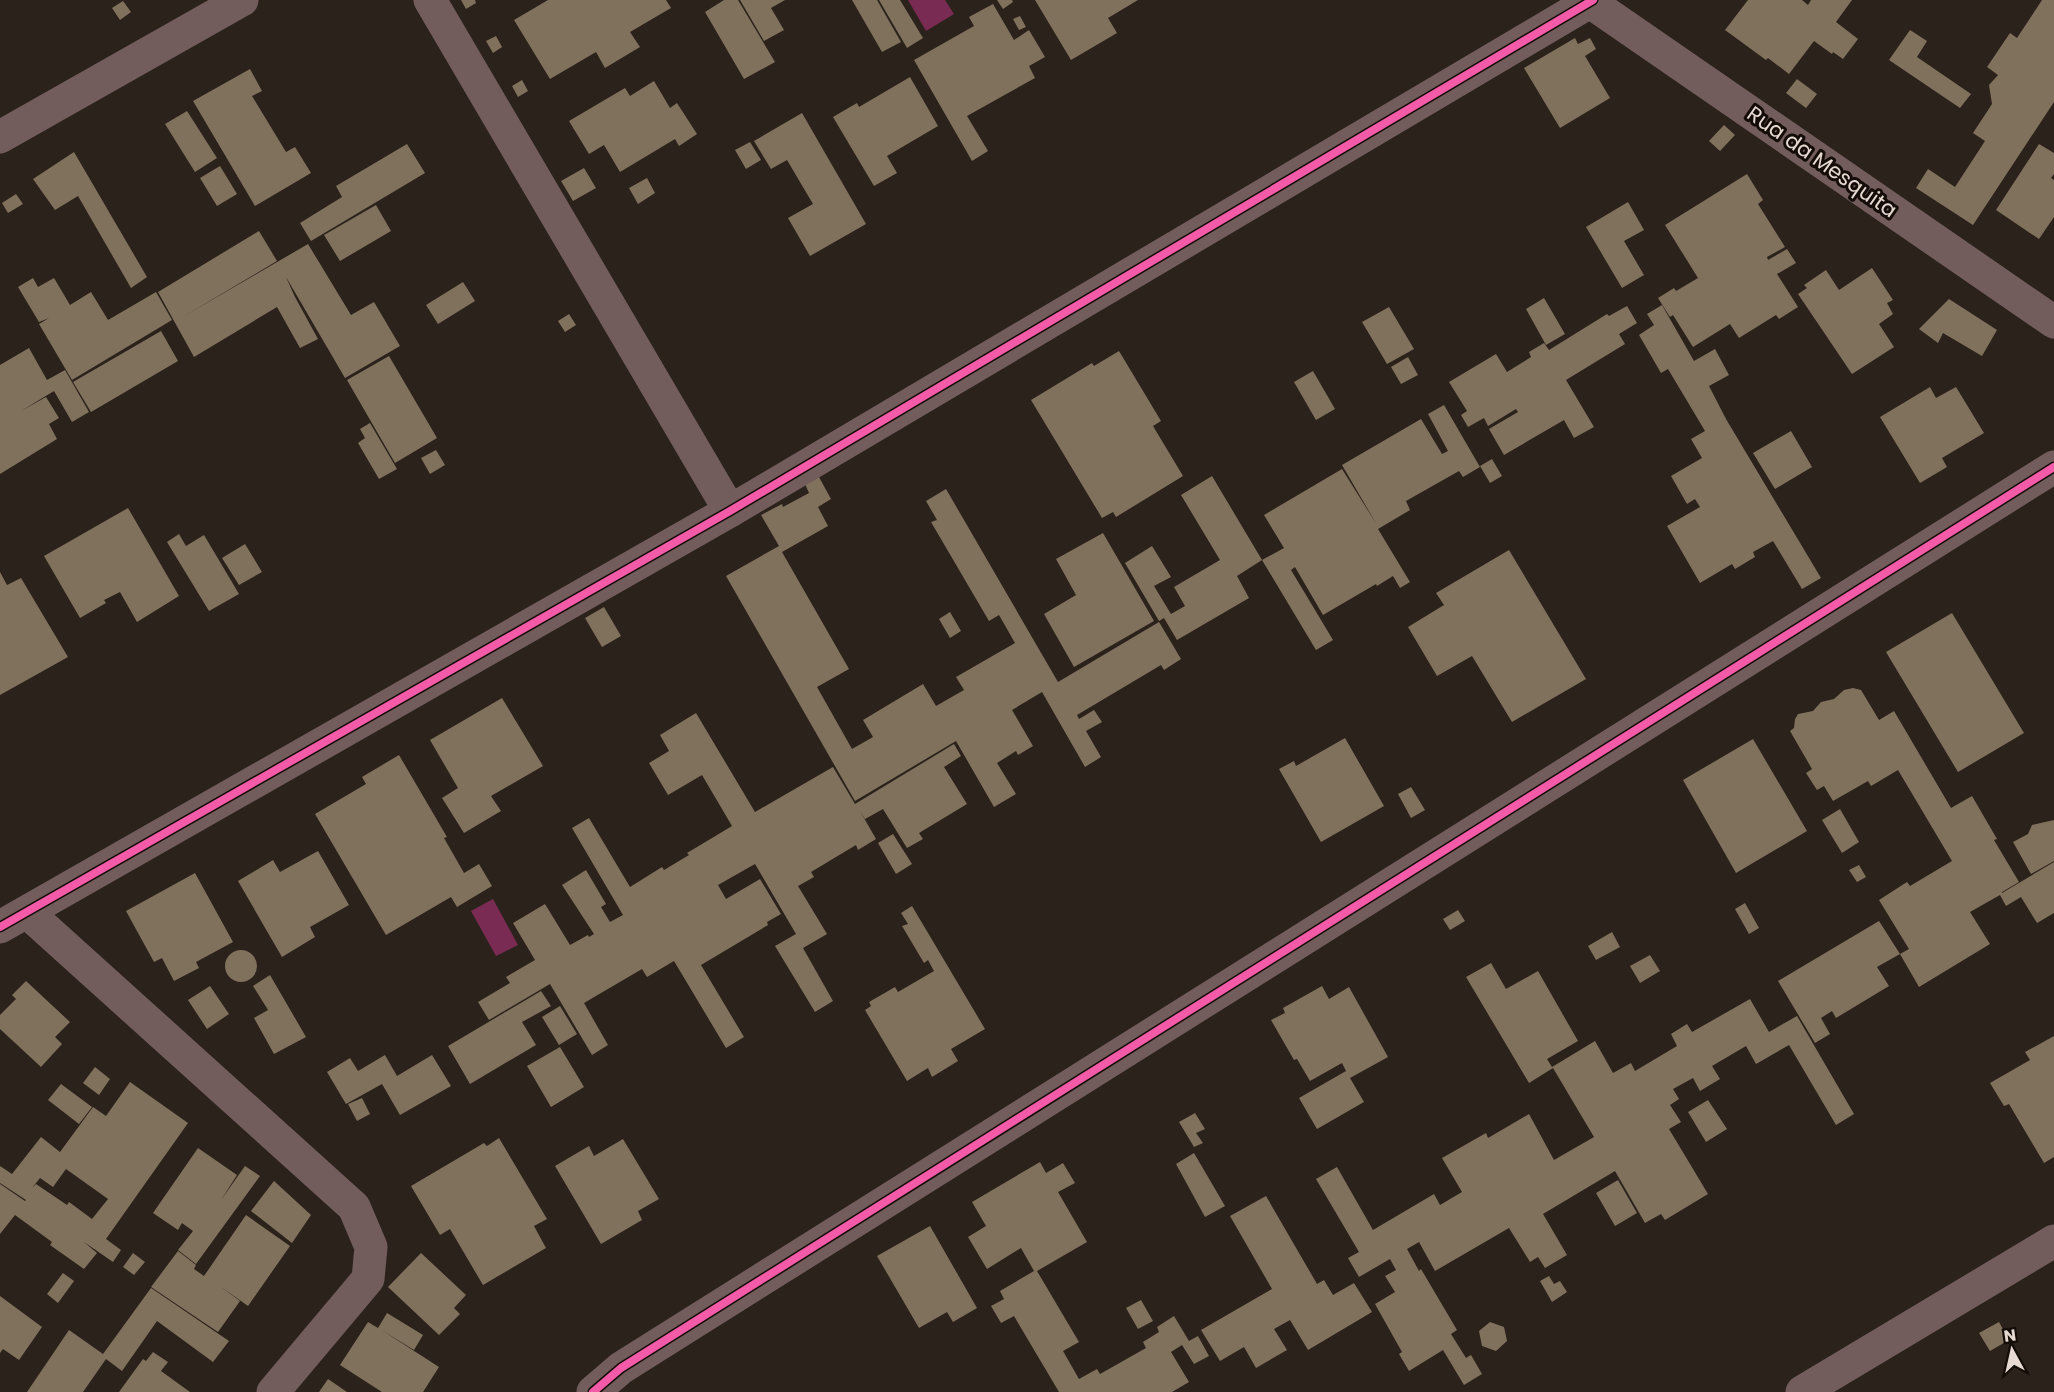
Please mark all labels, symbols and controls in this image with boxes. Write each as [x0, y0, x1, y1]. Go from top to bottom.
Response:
street label: Rua da Mesquita [1742, 99, 1903, 224]
north arrow [1982, 1320, 2042, 1380]
text: N [2002, 1323, 2018, 1348]

